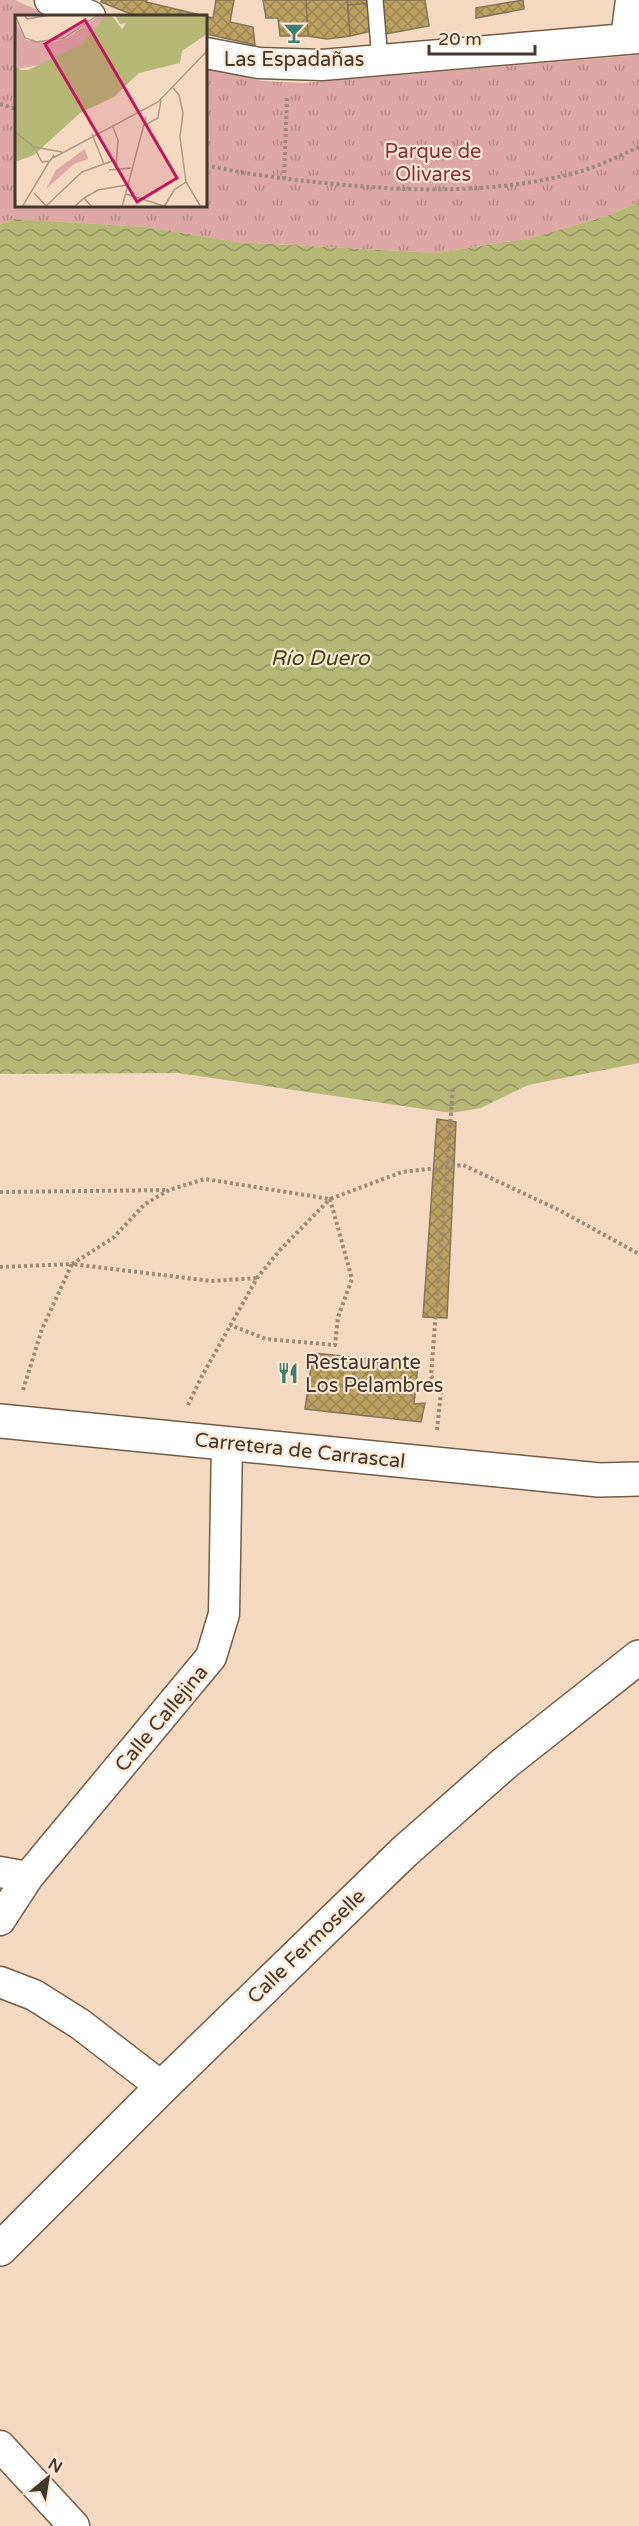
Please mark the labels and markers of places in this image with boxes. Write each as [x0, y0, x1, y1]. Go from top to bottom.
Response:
bar icon: Las Espadañas [282, 21, 306, 45]
place label: Las Espadañas [224, 48, 364, 72]
place label: Restaurante Los Pelambres [305, 1351, 443, 1398]
restaurant icon: Restaurante Los Pelambres [276, 1361, 300, 1385]

